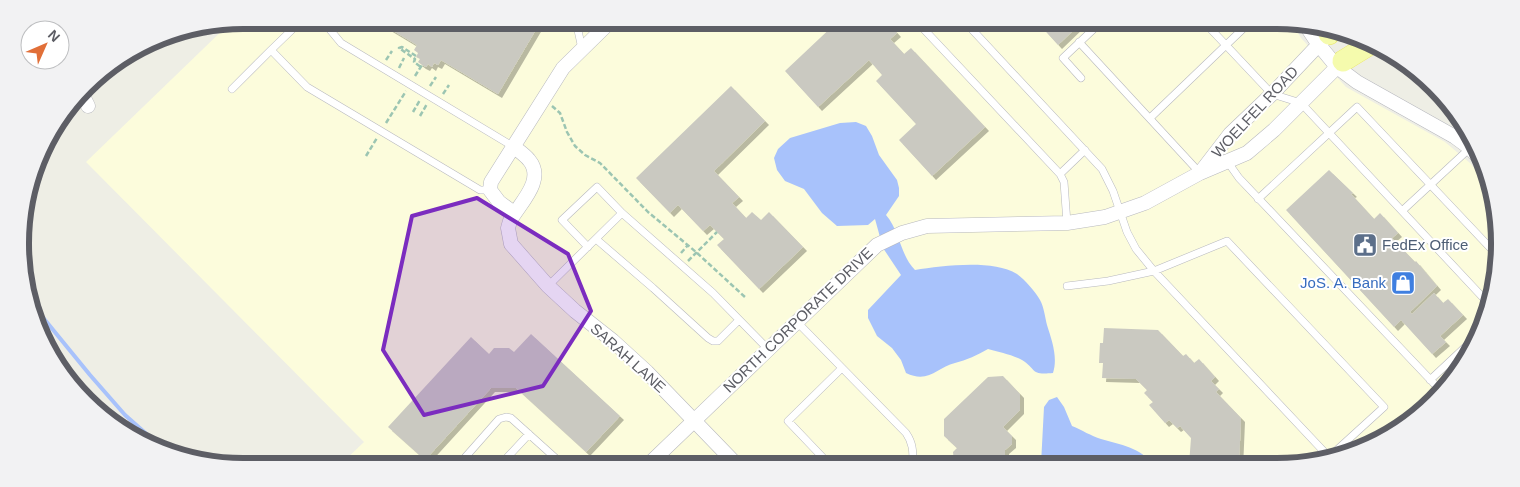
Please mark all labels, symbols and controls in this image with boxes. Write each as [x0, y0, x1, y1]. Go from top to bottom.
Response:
north arrow [20, 20, 70, 70]
text: N [45, 27, 63, 45]
street label: WOELFEL ROAD [1208, 62, 1301, 161]
public building icon: FedEx Office [1352, 232, 1378, 258]
place label: FedEx Office [1382, 236, 1468, 253]
street label: NORTH CORPORATE DRIVE [719, 244, 876, 396]
shop icon: JoS. A. Bank [1390, 270, 1416, 296]
place label: JoS. A. Bank [1300, 274, 1386, 291]
street label: SARAH LANE [587, 320, 669, 396]

